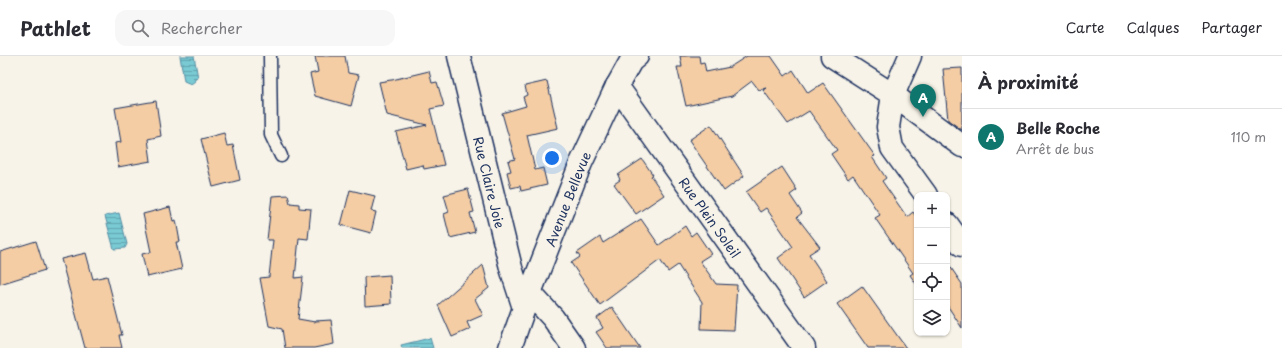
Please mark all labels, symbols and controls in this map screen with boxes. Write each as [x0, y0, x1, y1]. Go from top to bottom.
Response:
search box [115, 10, 395, 46]
text: Pathlet [20, 14, 91, 42]
text: Rechercher [161, 16, 242, 39]
icon: search [129, 17, 151, 39]
text: Carte [1066, 17, 1105, 38]
text: Calques [1127, 17, 1179, 38]
text: Partager [1201, 17, 1262, 38]
text: À proximité [978, 69, 1078, 95]
pin: A [910, 84, 936, 117]
text: Belle Roche [1016, 116, 1100, 139]
text: A [986, 127, 996, 146]
text: 110 m [1231, 127, 1266, 146]
street label: Rue Claire Joie [470, 134, 510, 230]
text: Arrêt de bus [1016, 139, 1094, 158]
street label: Avenue Bellevue [540, 148, 595, 249]
your location [542, 148, 562, 168]
street label: Rue Plein Soleil [675, 173, 746, 261]
map controls [914, 192, 950, 336]
button: + [914, 192, 950, 228]
button: − [914, 228, 950, 264]
button: locate [914, 264, 950, 300]
button: layers [914, 300, 950, 336]

